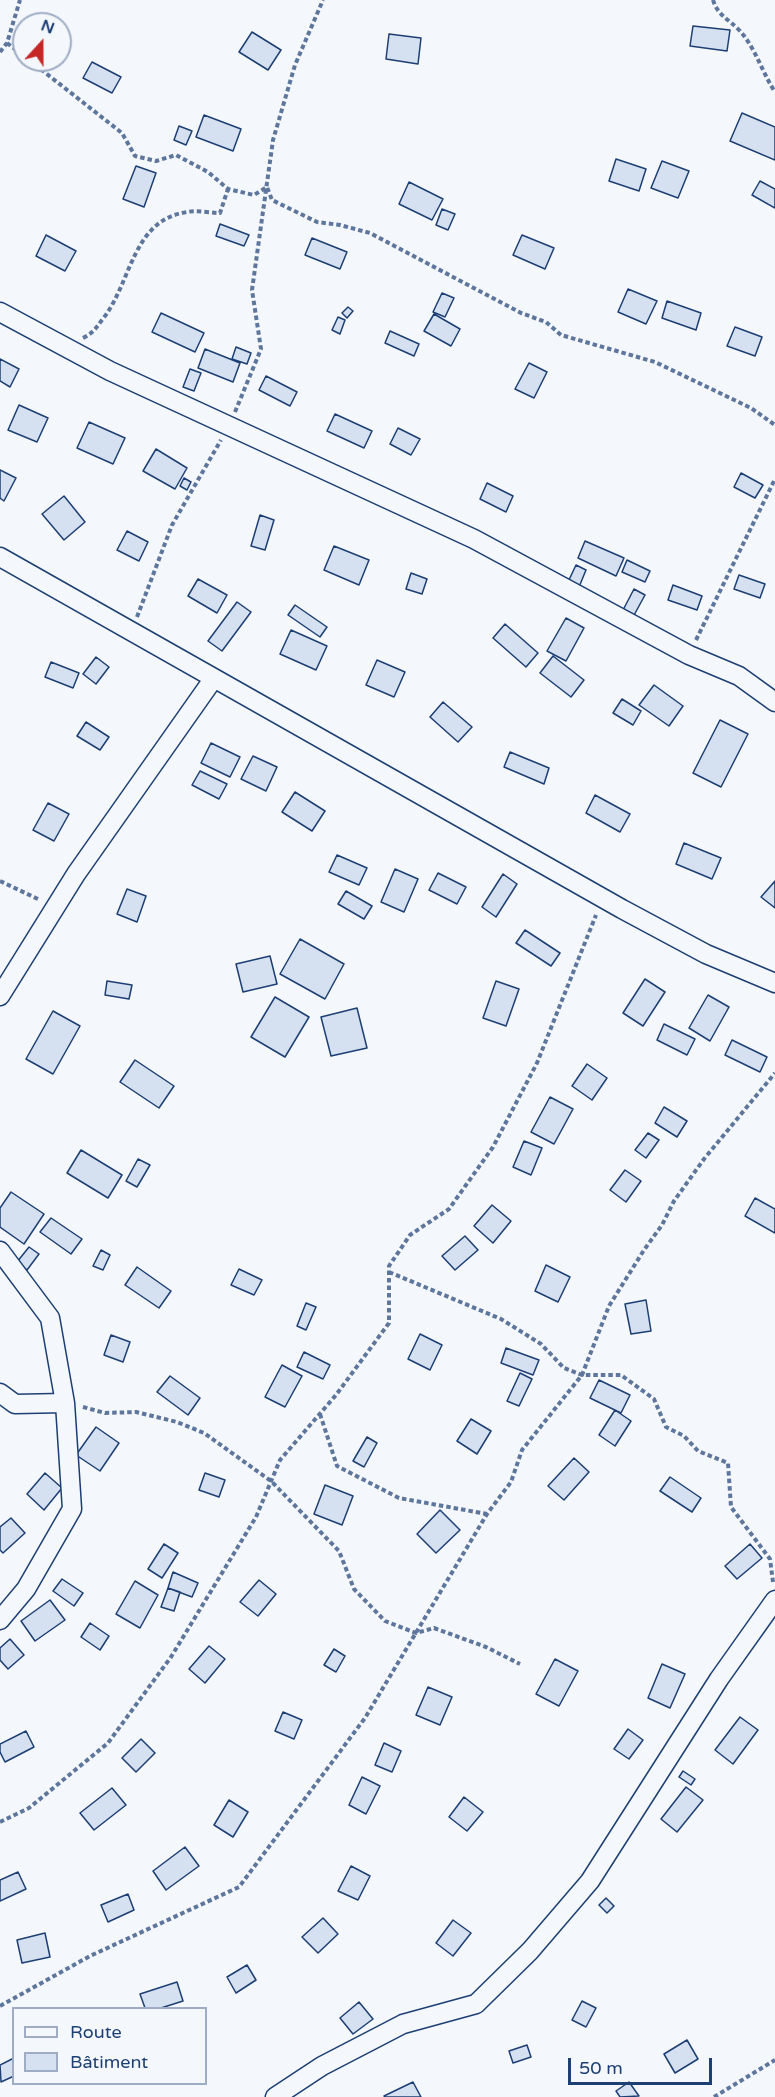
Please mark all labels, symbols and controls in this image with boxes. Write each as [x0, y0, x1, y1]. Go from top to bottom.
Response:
north arrow [12, 12, 72, 72]
text: N [38, 15, 57, 39]
legend [12, 2007, 207, 2085]
text: Route [70, 2021, 122, 2043]
scale bar [571, 2046, 715, 2084]
text: Bâtiment [70, 2051, 148, 2073]
text: 50 m [579, 2057, 623, 2079]

